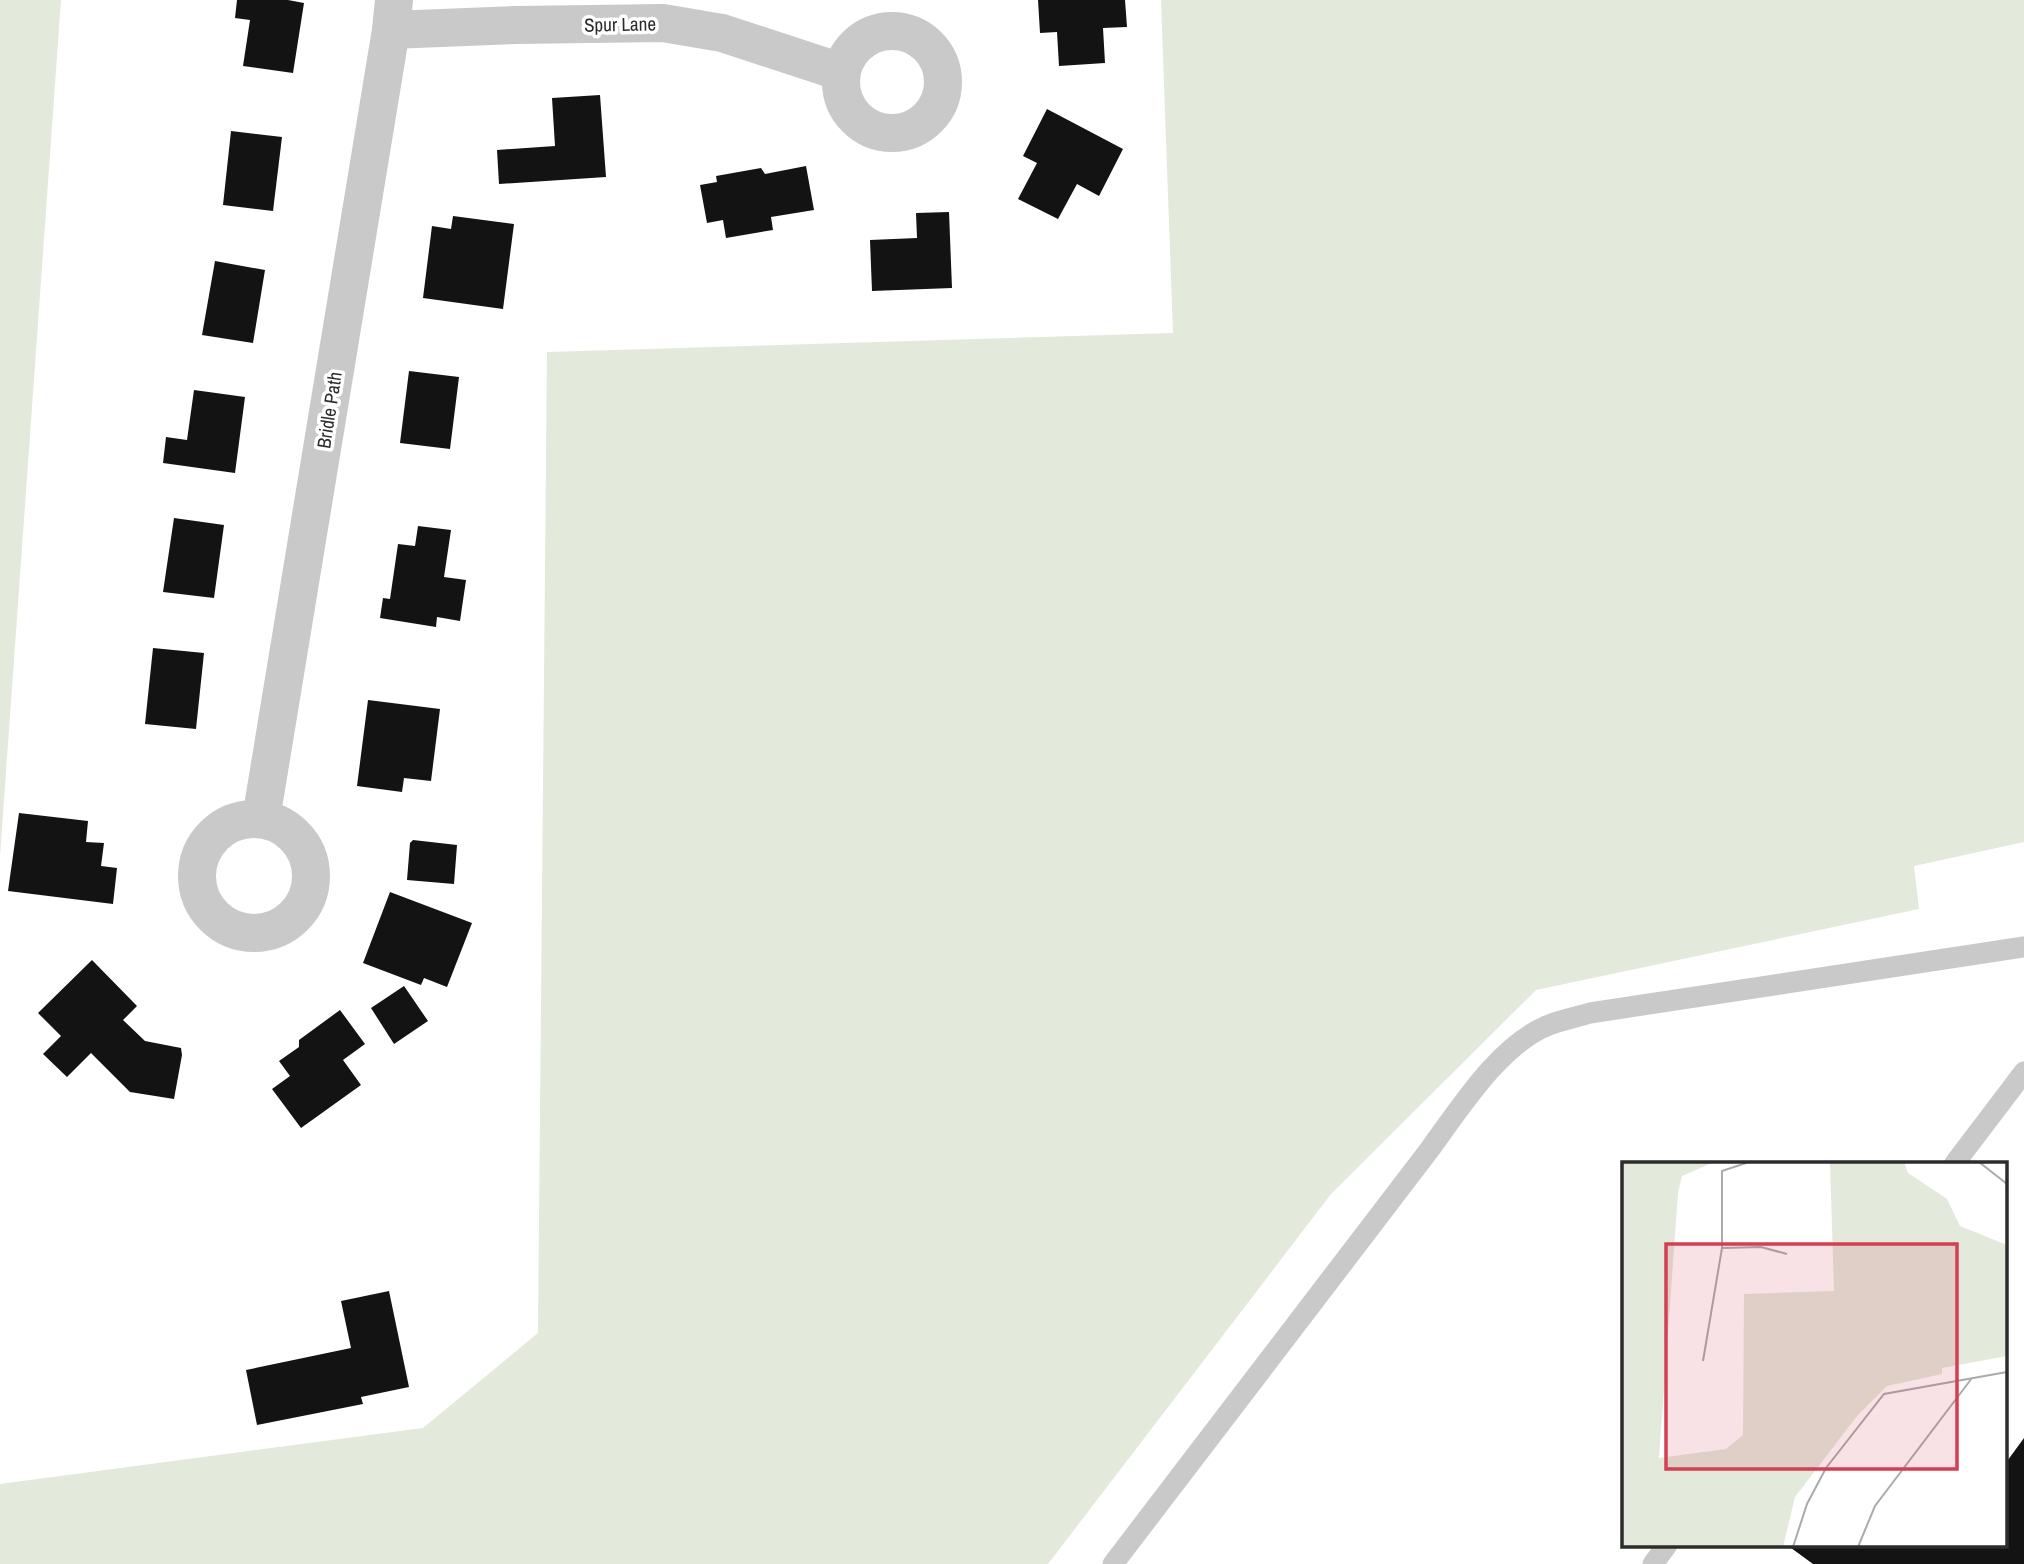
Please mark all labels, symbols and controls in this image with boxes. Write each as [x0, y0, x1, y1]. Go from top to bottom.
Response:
street label: Spur Lane [584, 10, 656, 38]
street label: Bridle Path [310, 370, 348, 450]
inset map [1622, 1162, 2007, 1546]

